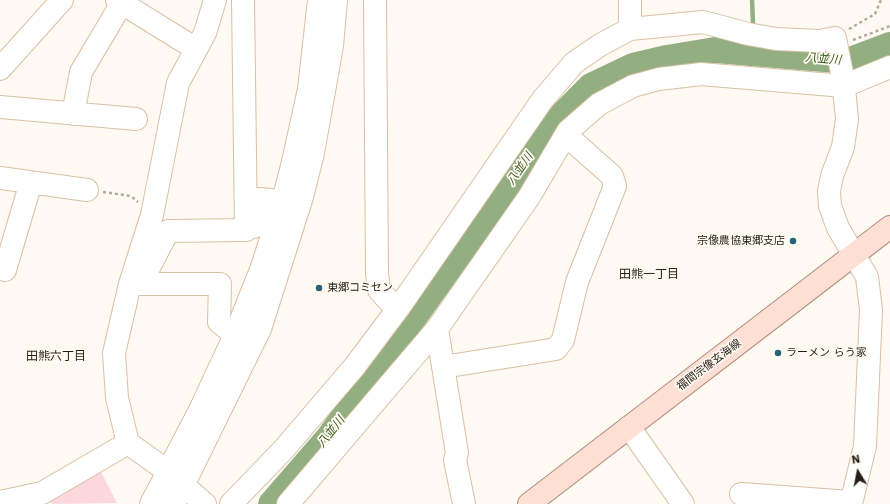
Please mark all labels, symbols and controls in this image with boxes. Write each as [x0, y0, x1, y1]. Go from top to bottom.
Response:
water label: 八並川 [804, 50, 842, 68]
water label: 八並川 [504, 150, 536, 188]
place label: 宗像農協東郷支店 [697, 234, 785, 248]
marker: 宗像農協東郷支店 [788, 236, 798, 246]
district label: 田熊一丁目 [619, 267, 679, 281]
place label: 東郷コミセン [327, 281, 393, 295]
marker: 東郷コミセン [314, 283, 324, 293]
street label: 福間宗像玄海線 [674, 337, 744, 393]
place label: ラーメン らう家 [786, 346, 867, 360]
marker: ラーメン らう家 [773, 348, 783, 358]
district label: 田熊六丁目 [26, 349, 86, 363]
water label: 八並川 [314, 413, 348, 451]
north arrow [838, 452, 878, 492]
text: N [851, 453, 861, 467]

